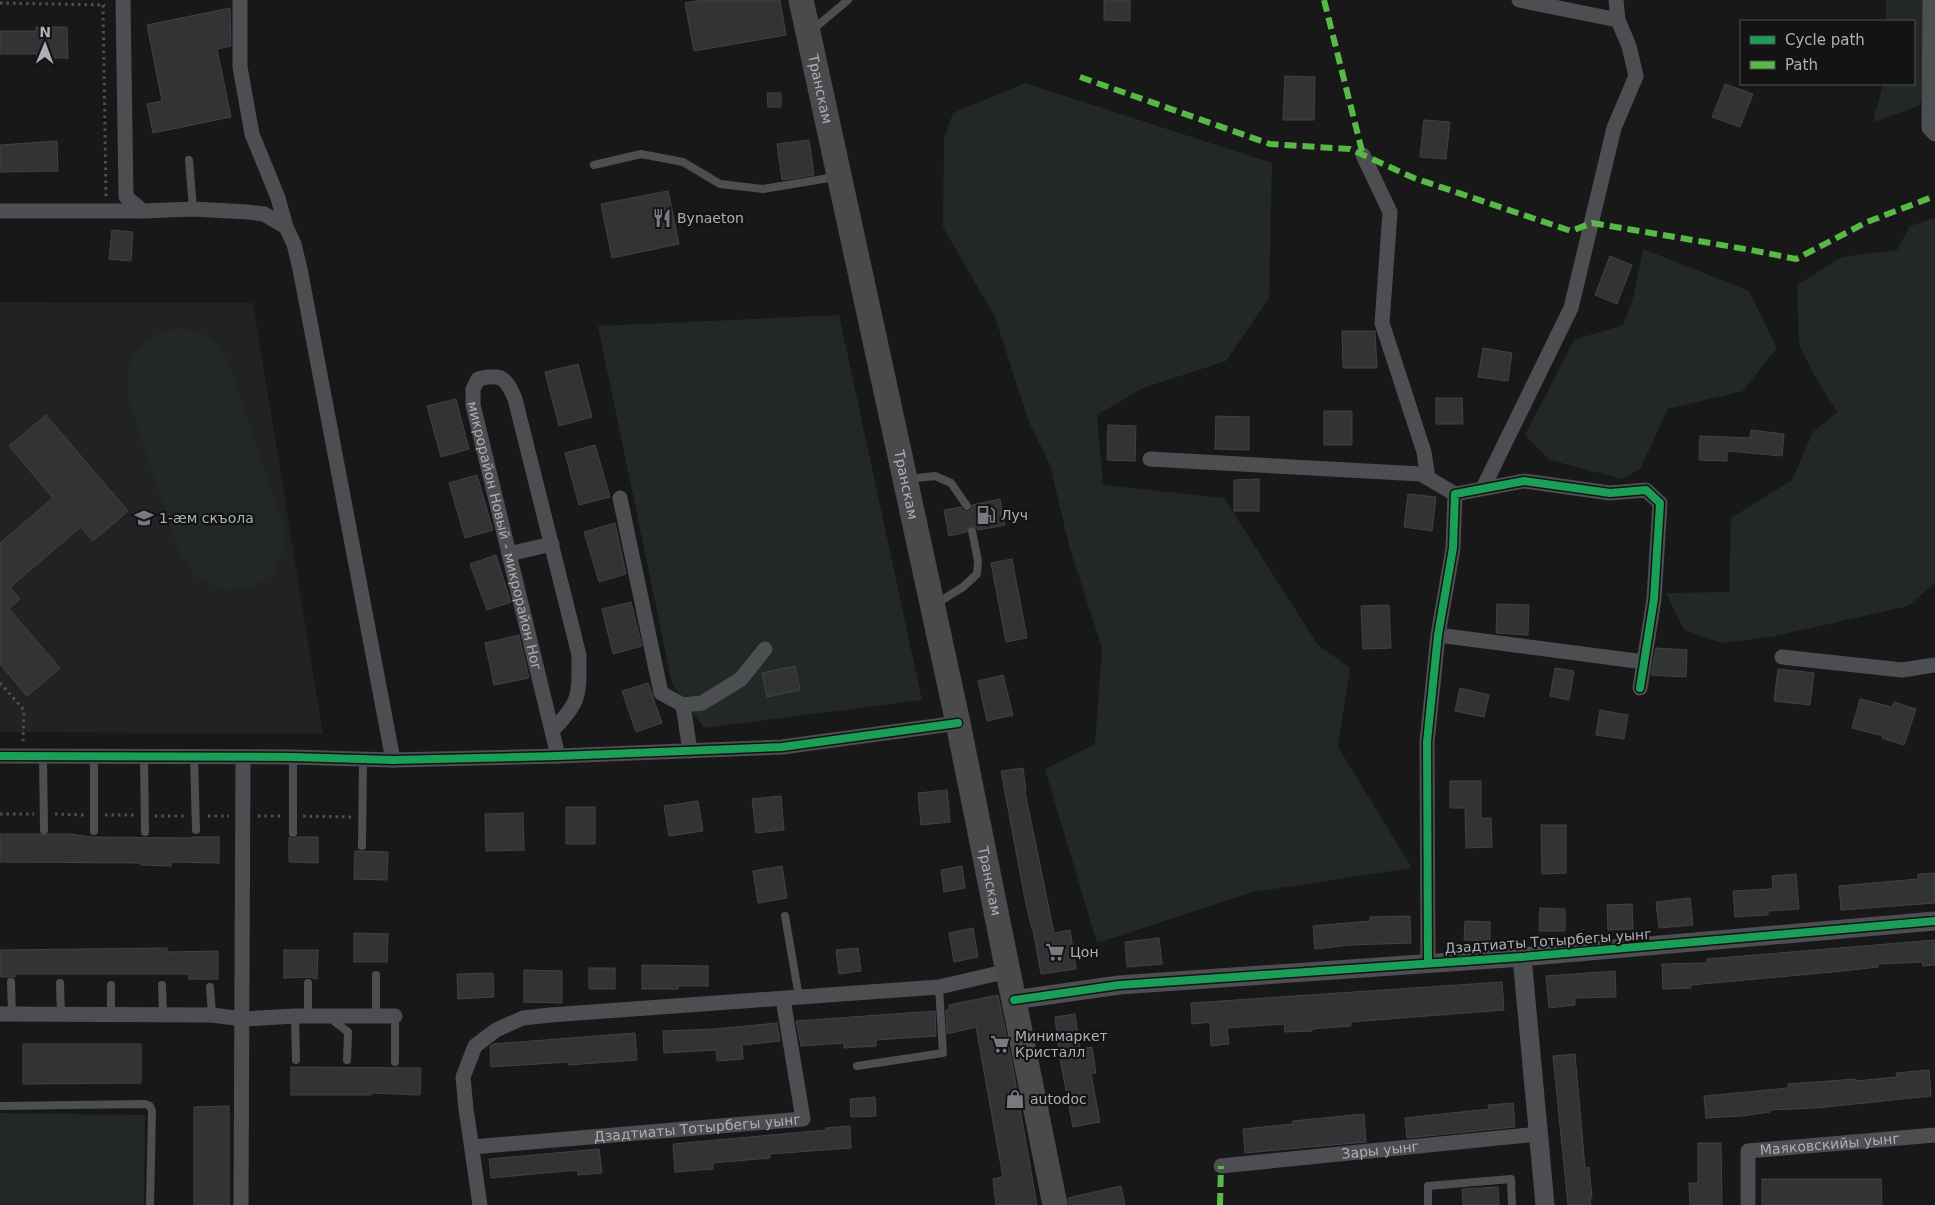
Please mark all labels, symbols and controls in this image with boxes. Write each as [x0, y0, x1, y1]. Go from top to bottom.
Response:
north arrow [20, 20, 70, 70]
legend [1740, 20, 1915, 85]
text: N [39, 24, 51, 40]
text: Cycle path [1785, 31, 1865, 49]
street label: Транскам [805, 52, 836, 125]
text: Path [1785, 56, 1818, 74]
restaurant icon: Bynaeton [651, 207, 673, 229]
place label: Bynaeton [677, 210, 744, 226]
street label: микрорайон Новый - микрорайон Ног [464, 399, 545, 672]
street label: Транскам [891, 448, 922, 521]
fuel station icon: Луч [975, 504, 997, 526]
school or university icon: 1-æм скъола [133, 507, 155, 529]
place label: Луч [1001, 507, 1028, 523]
place label: 1-æм скъола [159, 510, 254, 526]
street label: Транскам [975, 844, 1005, 917]
street label: Дзадтиаты Тотырбегы уынг [1444, 926, 1652, 956]
supermarket icon: Цон [1044, 941, 1066, 963]
place label: Цон [1070, 944, 1099, 960]
place label: Минимаркет Кристалл [1015, 1028, 1108, 1060]
supermarket icon: Минимаркет Кристалл [989, 1033, 1011, 1055]
shop icon: autodoc [1004, 1088, 1026, 1110]
place label: autodoc [1030, 1091, 1087, 1107]
street label: Дзадтиаты Тотырбегы уынг [593, 1111, 801, 1145]
street label: Маяковскийы уынг [1759, 1130, 1900, 1158]
street label: Зары уынг [1341, 1138, 1420, 1162]

